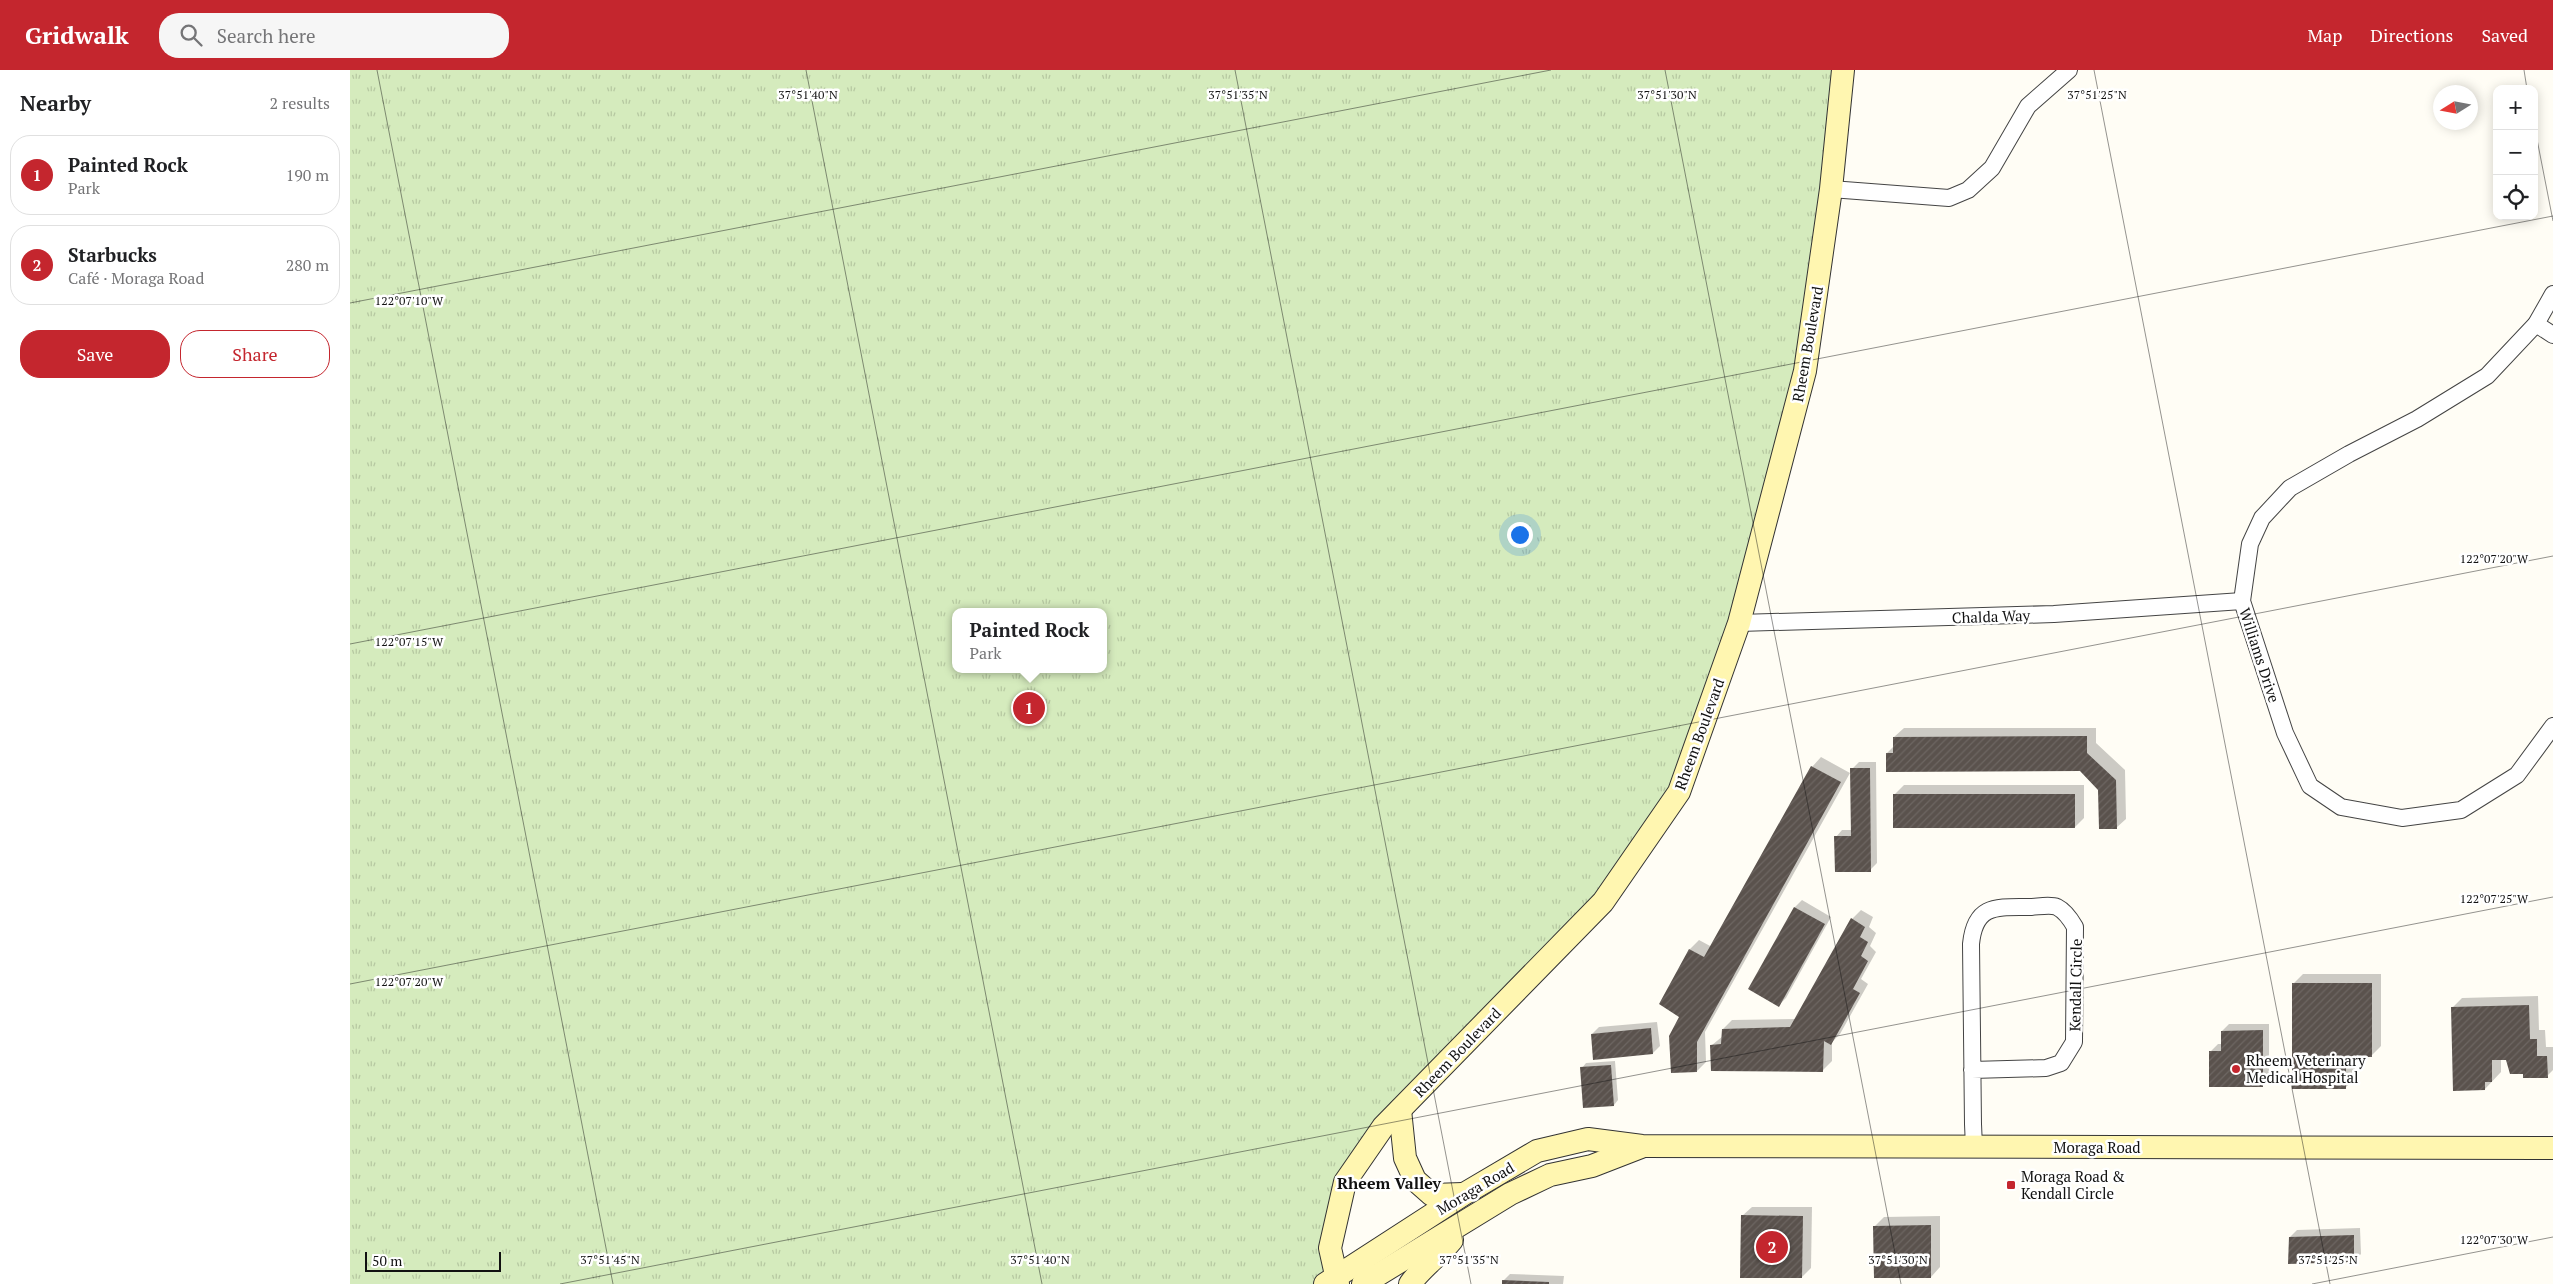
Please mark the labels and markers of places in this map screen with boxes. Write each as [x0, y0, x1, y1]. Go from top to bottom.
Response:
pin: 1 [1013, 689, 1045, 727]
place label: Rheem Veterinary Medical Hospital [2246, 1050, 2366, 1087]
marker: Rheem Veterinary Medical Hospital [2230, 1063, 2242, 1075]
place label: Moraga Road & Kendall Circle [2021, 1166, 2125, 1203]
marker: Moraga Road & Kendall Circle [2005, 1179, 2017, 1191]
pin: 2 [1756, 1228, 1788, 1266]

